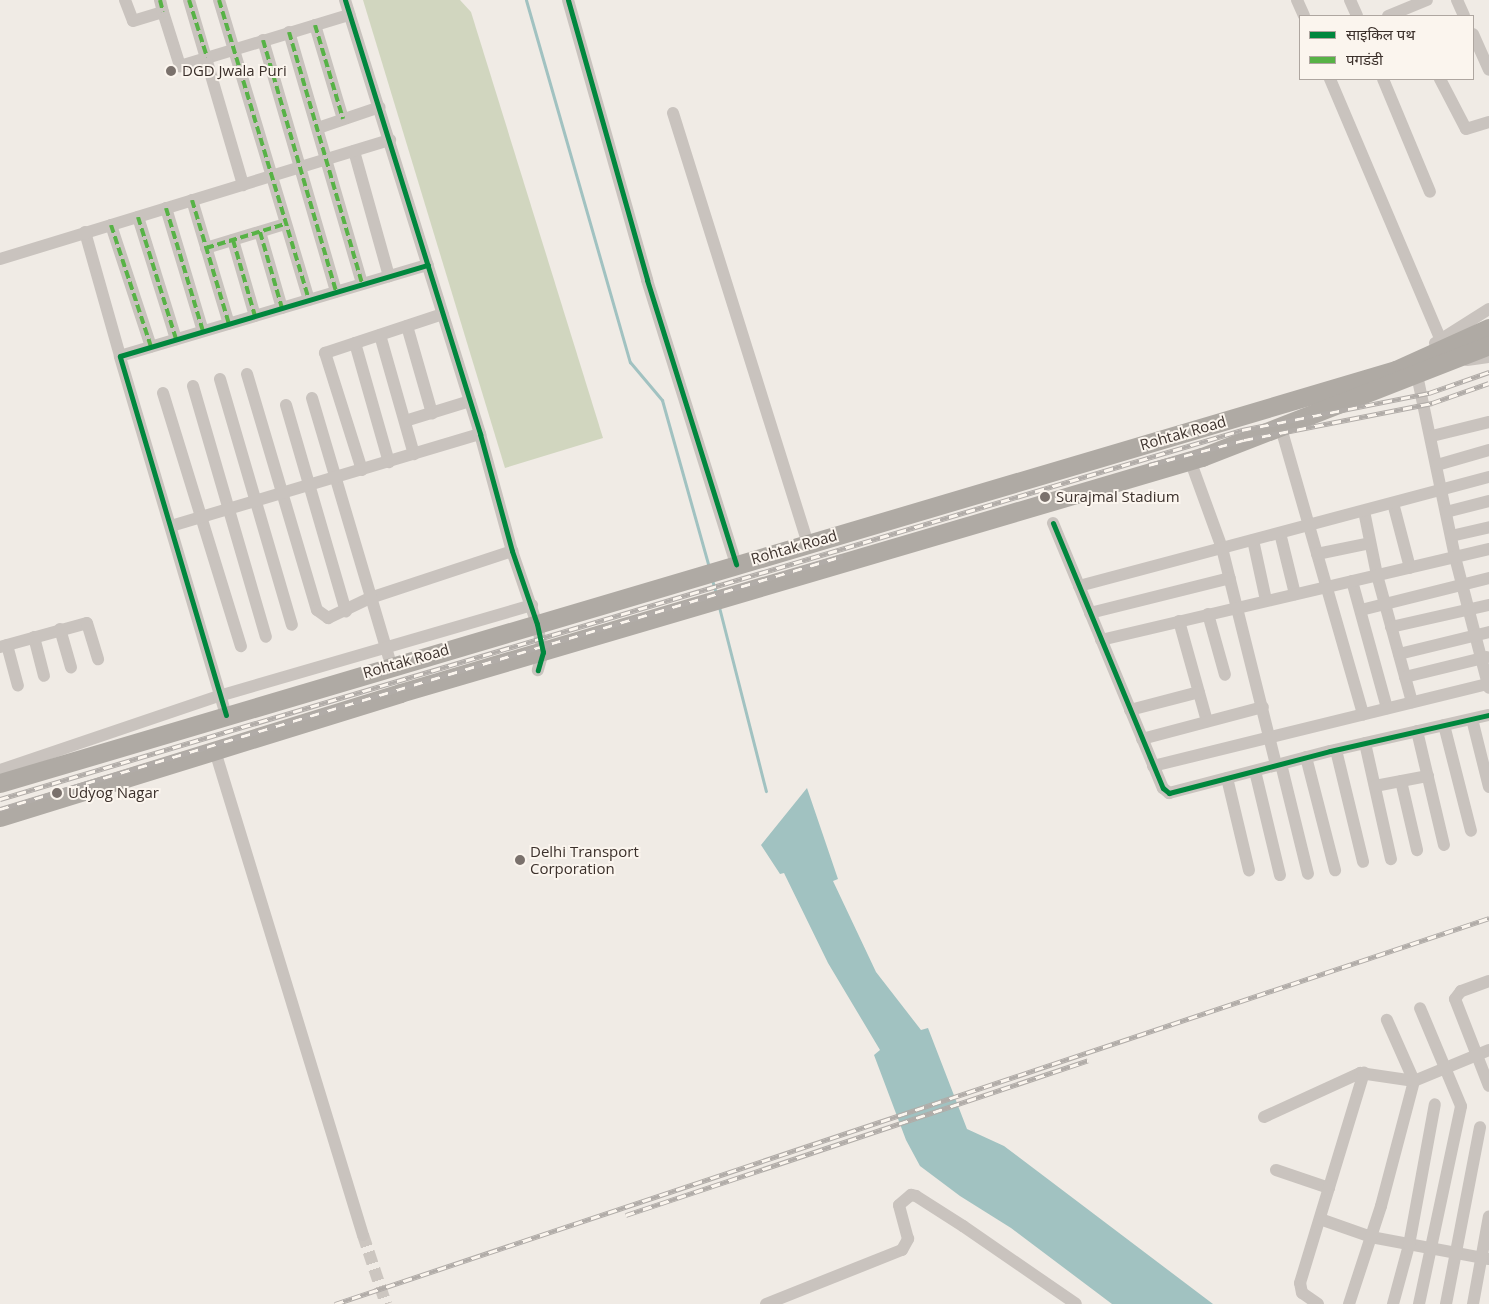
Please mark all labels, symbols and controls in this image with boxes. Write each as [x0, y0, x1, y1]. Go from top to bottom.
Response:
legend [1299, 15, 1474, 80]
text: साइकिल पथ [1346, 24, 1415, 44]
text: पगडंडी [1346, 49, 1383, 69]
place label: DGD Jwala Puri [182, 62, 287, 80]
marker: DGD Jwala Puri [164, 64, 178, 78]
street label: Rohtak Road [1138, 412, 1228, 454]
place label: Surajmal Stadium [1056, 488, 1180, 506]
marker: Surajmal Stadium [1038, 490, 1052, 504]
street label: Rohtak Road [749, 526, 839, 568]
street label: Rohtak Road [361, 640, 451, 682]
place label: Udyog Nagar [68, 784, 159, 802]
marker: Udyog Nagar [50, 786, 64, 800]
place label: Delhi Transport Corporation [530, 842, 639, 877]
marker: Delhi Transport Corporation [514, 854, 526, 866]

